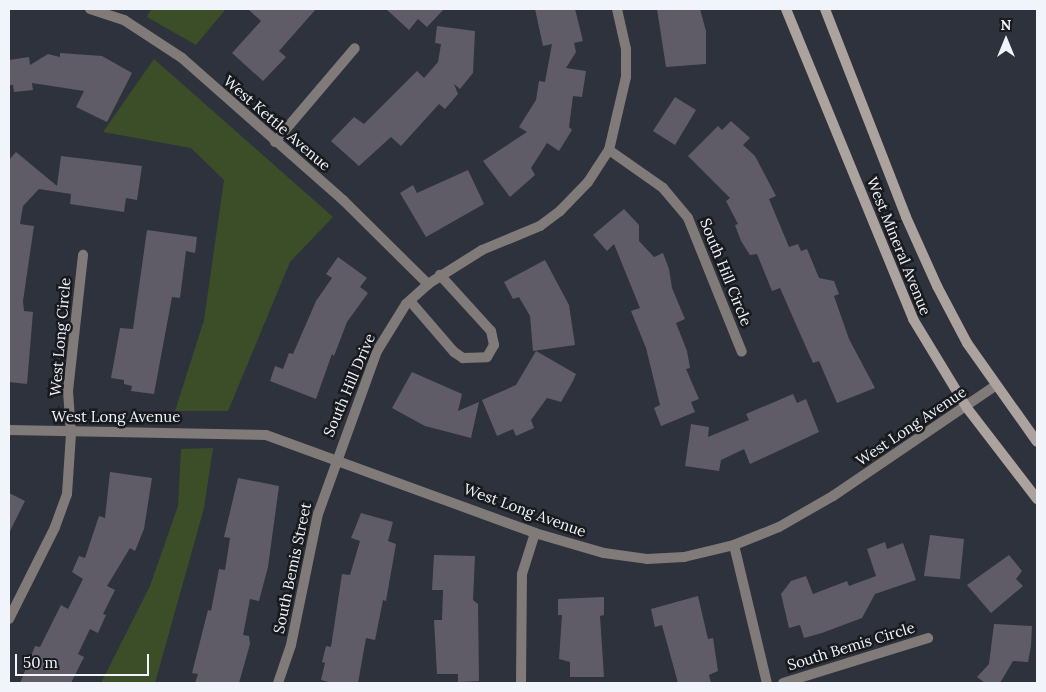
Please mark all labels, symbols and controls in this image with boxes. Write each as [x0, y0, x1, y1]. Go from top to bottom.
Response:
north arrow [981, 15, 1031, 65]
text: N [1001, 16, 1011, 34]
street label: West Kettle Avenue [220, 72, 334, 174]
street label: West Mineral Avenue [863, 174, 935, 318]
street label: South Hill Circle [696, 216, 756, 328]
street label: West Long Circle [46, 277, 74, 397]
street label: South Hill Drive [319, 331, 379, 439]
street label: West Long Avenue [853, 383, 969, 469]
street label: West Long Avenue [52, 408, 180, 426]
street label: West Long Avenue [461, 480, 589, 540]
street label: South Bemis Street [269, 501, 315, 635]
street label: South Bemis Circle [785, 618, 917, 674]
scale bar [18, 644, 151, 676]
text: 50 m [23, 653, 58, 672]

